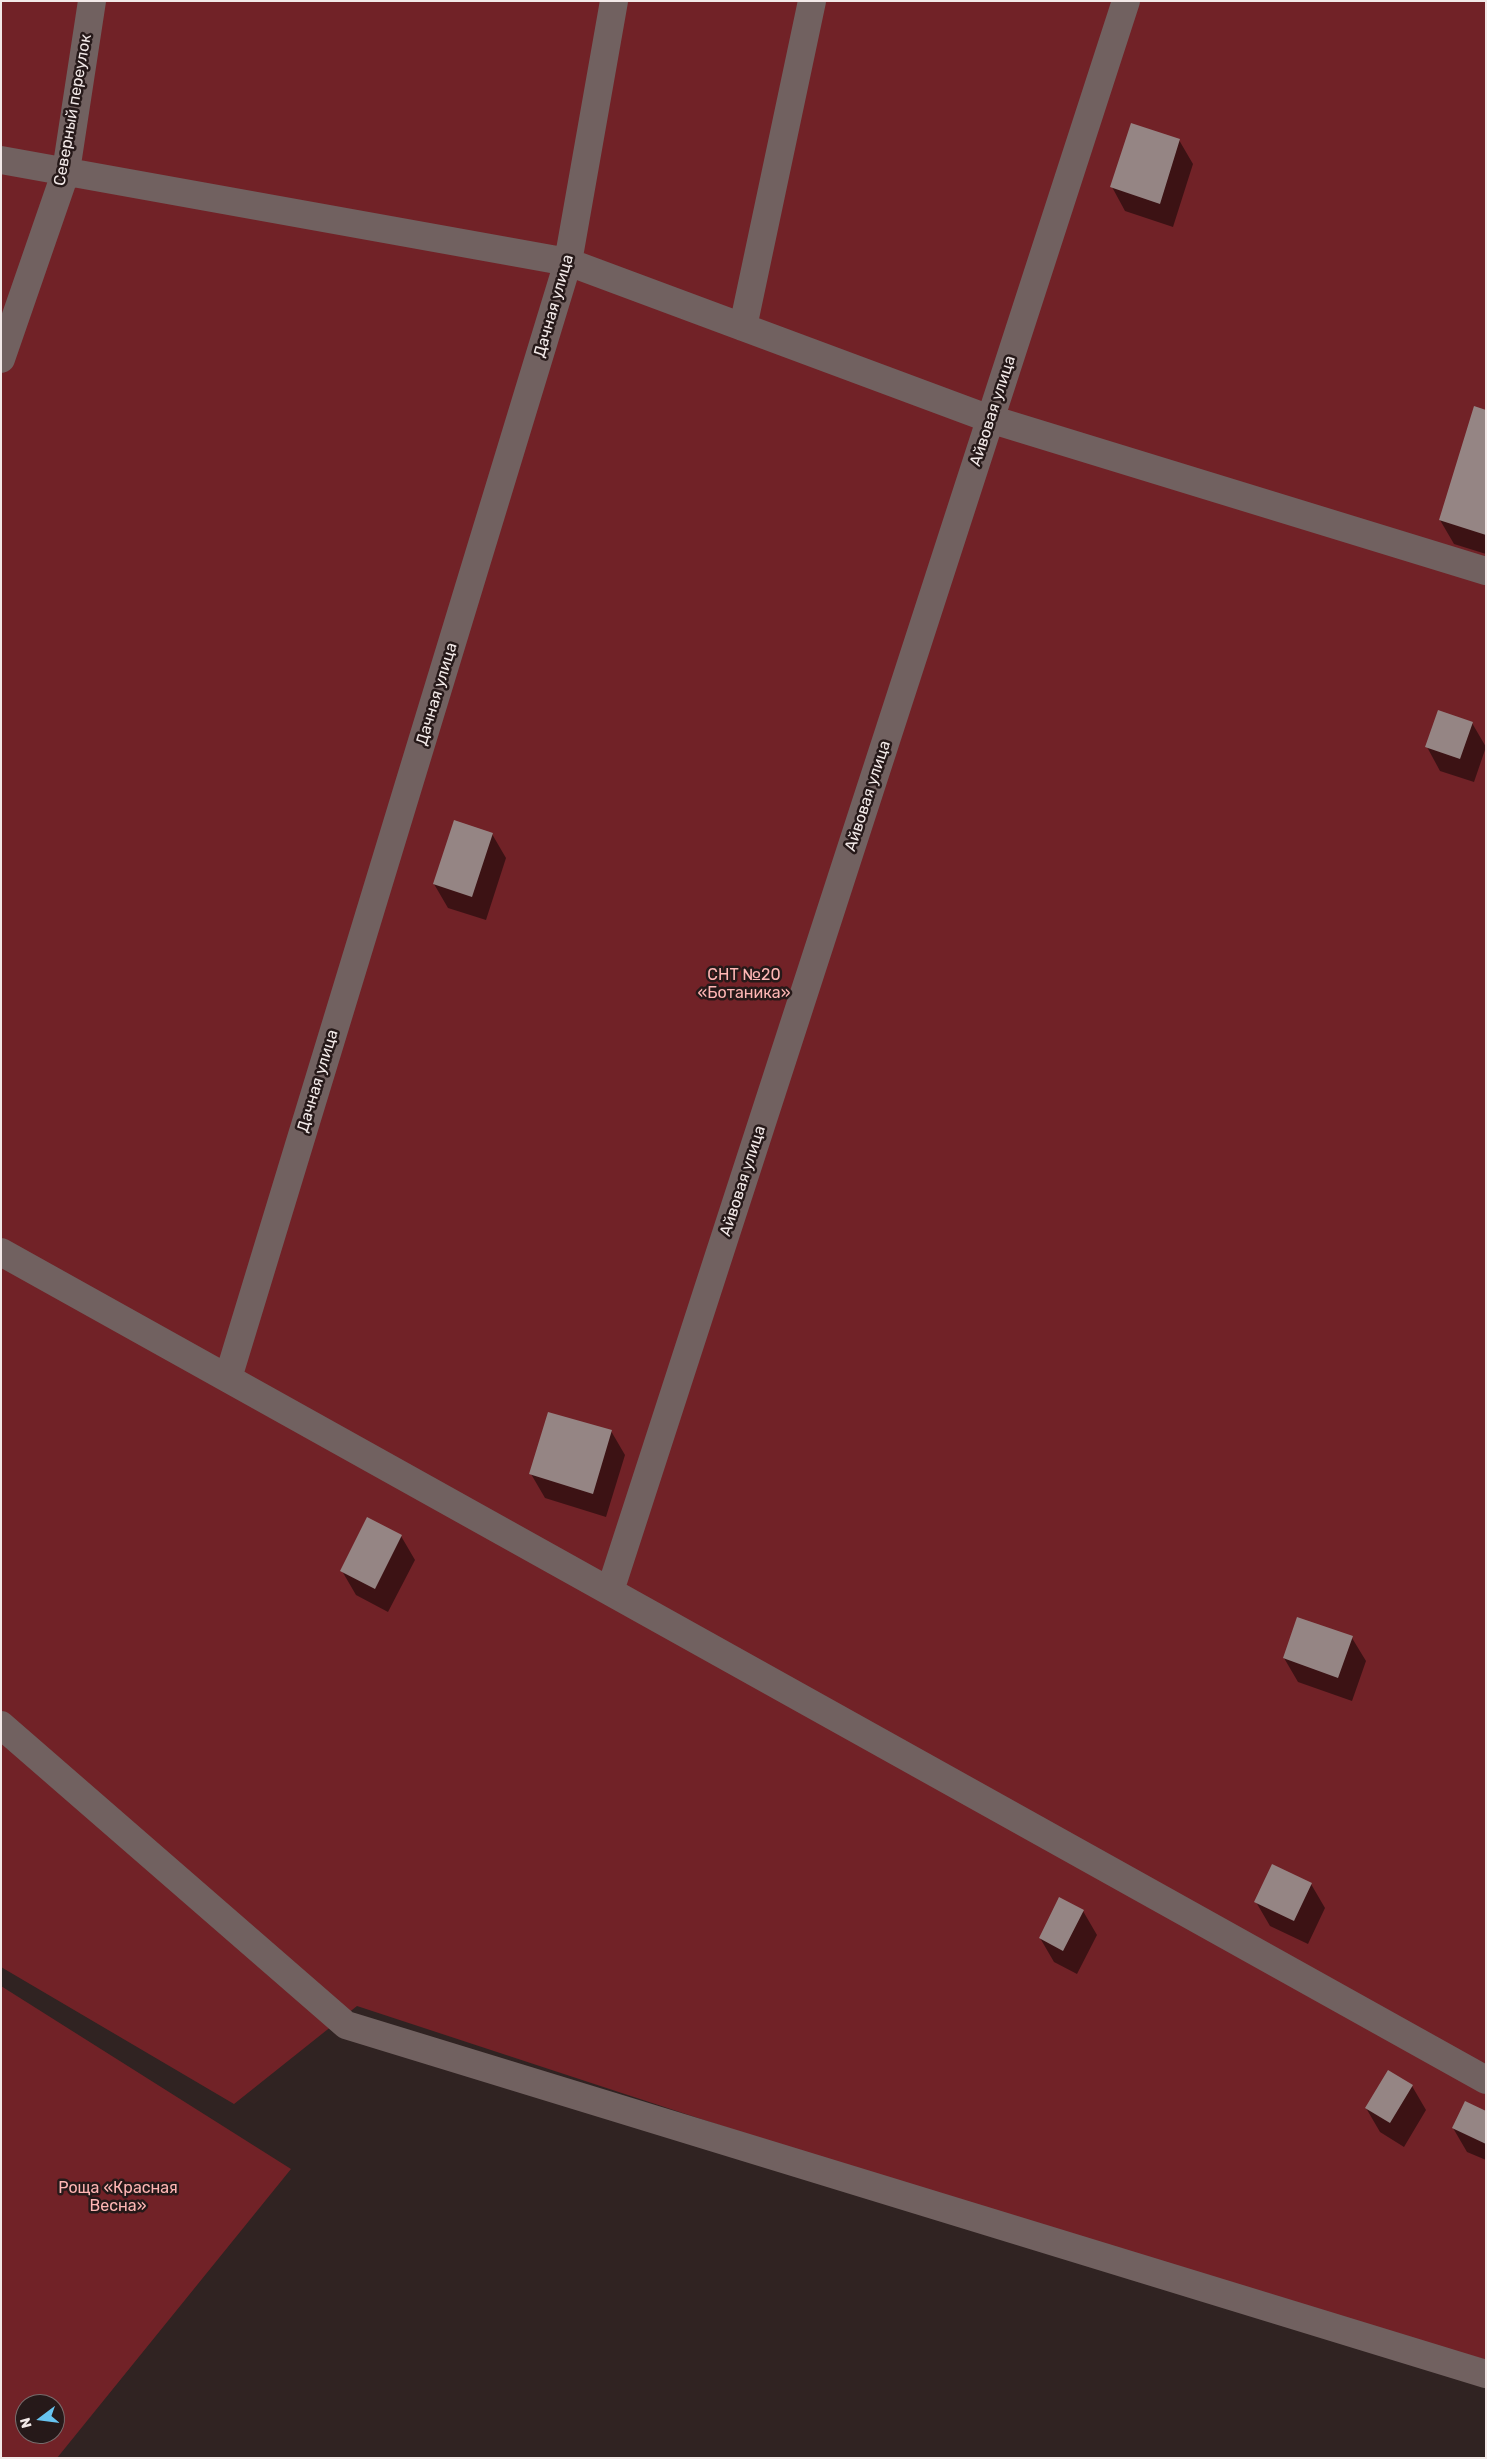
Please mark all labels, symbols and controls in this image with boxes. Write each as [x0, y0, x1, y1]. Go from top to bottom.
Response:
street label: Северный переулок [50, 33, 96, 187]
street label: Дачная улица [530, 252, 578, 360]
street label: Айвовая улица [966, 353, 1020, 469]
street label: Дачная улица [412, 640, 462, 748]
street label: Айвовая улица [841, 738, 895, 854]
park label: СНТ №20 «Ботаника» [698, 965, 790, 1003]
street label: Дачная улица [293, 1027, 343, 1135]
street label: Айвовая улица [716, 1123, 770, 1239]
park label: Роща «Красная Весна» [58, 2178, 178, 2216]
north arrow [15, 2394, 65, 2444]
text: N [16, 2416, 36, 2430]

